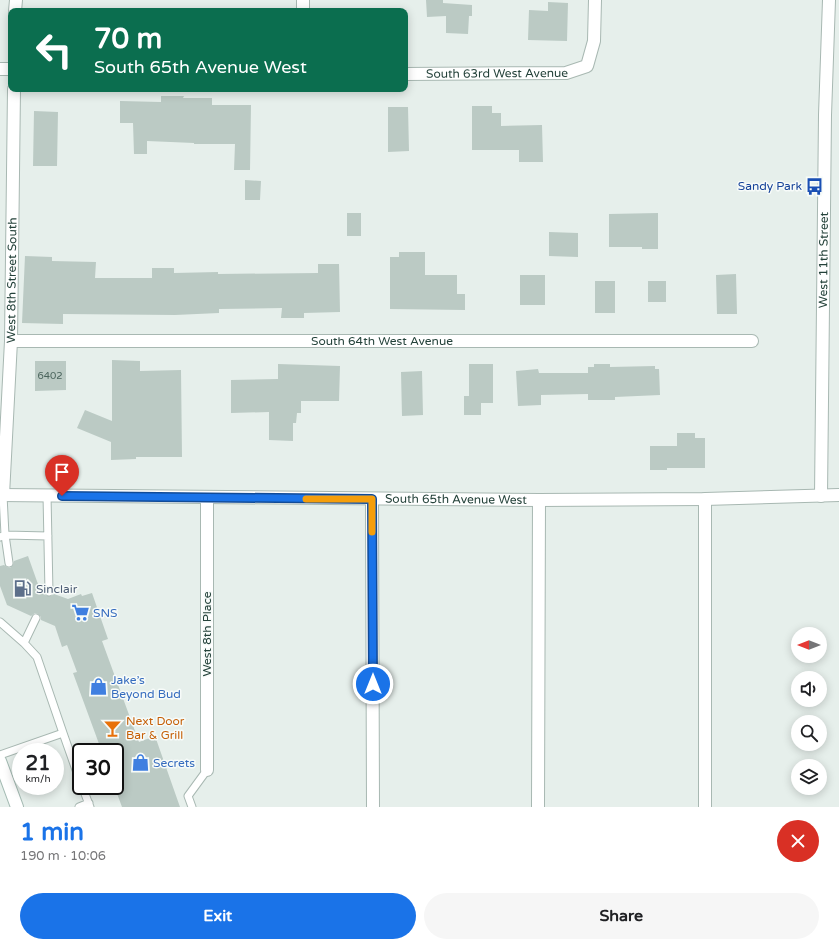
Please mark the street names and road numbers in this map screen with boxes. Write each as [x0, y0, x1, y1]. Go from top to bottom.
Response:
street label: South 63rd West Avenue [426, 66, 568, 81]
street label: West 11th Street [816, 211, 831, 308]
street label: West 8th Street South [4, 217, 19, 343]
street label: South 64th West Avenue [311, 334, 453, 348]
street label: South 65th Avenue West [385, 492, 527, 507]
street label: West 8th Place [200, 591, 214, 677]

